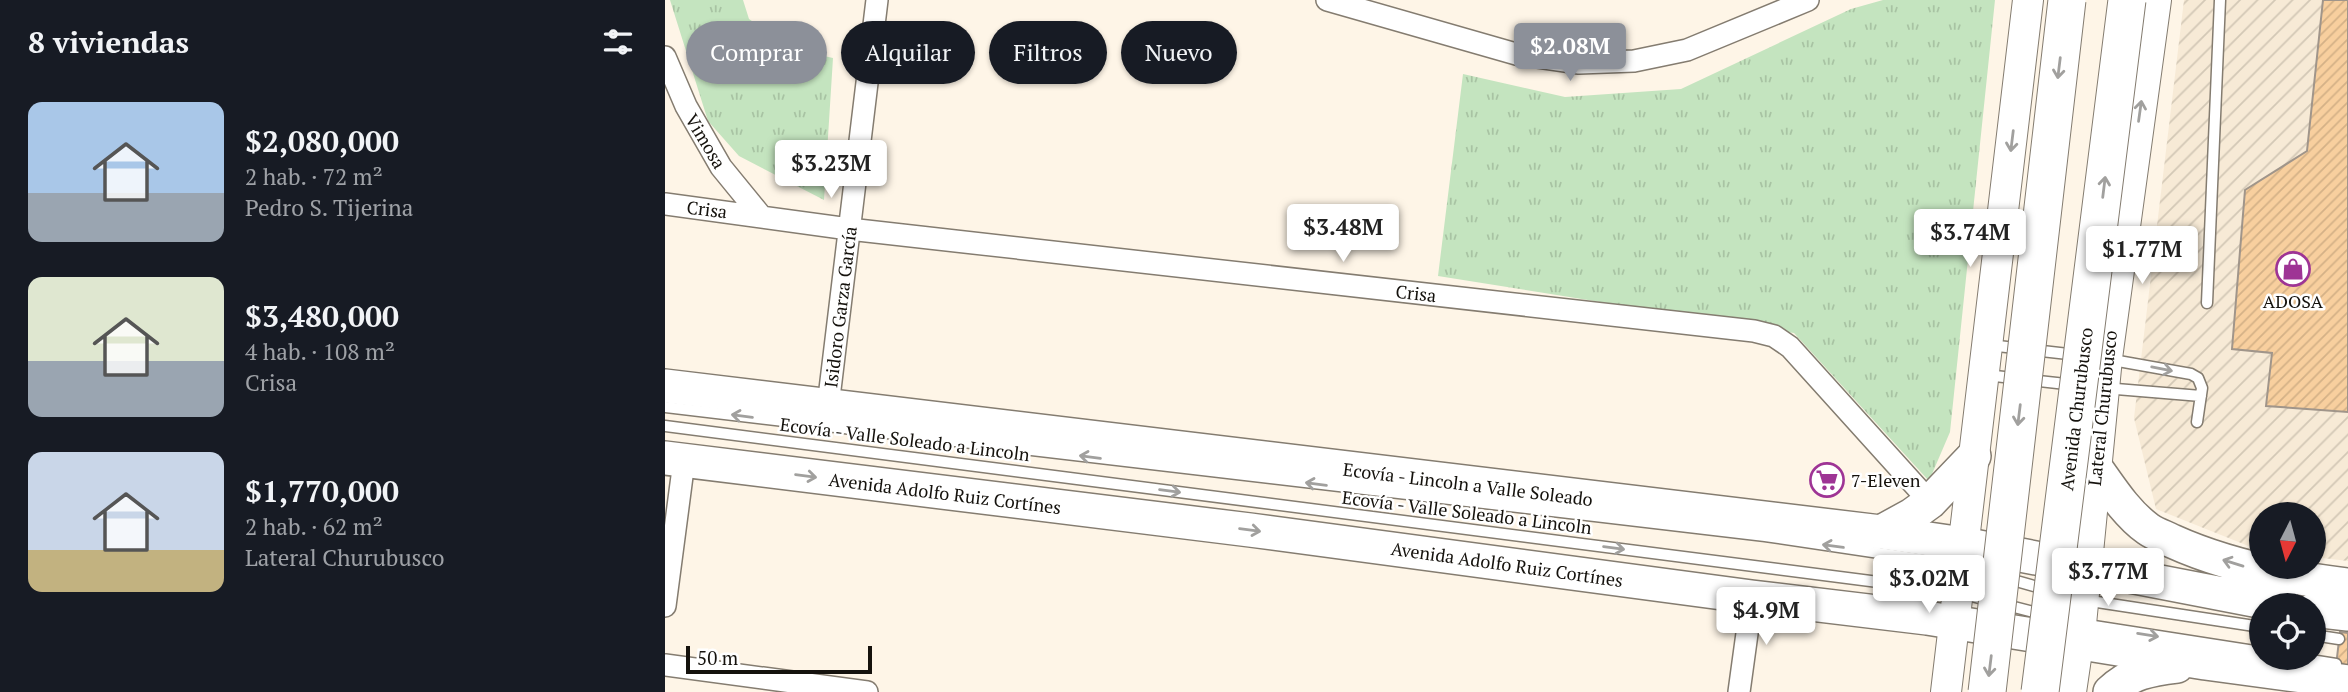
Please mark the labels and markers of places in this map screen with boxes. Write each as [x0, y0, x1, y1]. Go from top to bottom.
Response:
pin: $2.08M [1513, 24, 1627, 83]
pin: $3.23M [774, 140, 888, 200]
pin: $3.48M [1286, 204, 1400, 264]
pin: $3.74M [1913, 210, 2027, 269]
pin: $1.77M [2085, 226, 2199, 286]
shop icon: ADOSA [2274, 250, 2312, 288]
place label: ADOSA [2263, 289, 2324, 313]
supermarket icon: 7-Eleven [1808, 461, 1846, 499]
place label: 7-Eleven [1851, 468, 1921, 492]
pin: $3.77M [2051, 548, 2165, 608]
pin: $3.02M [1872, 556, 1986, 615]
pin: $4.9M [1717, 588, 1815, 647]

